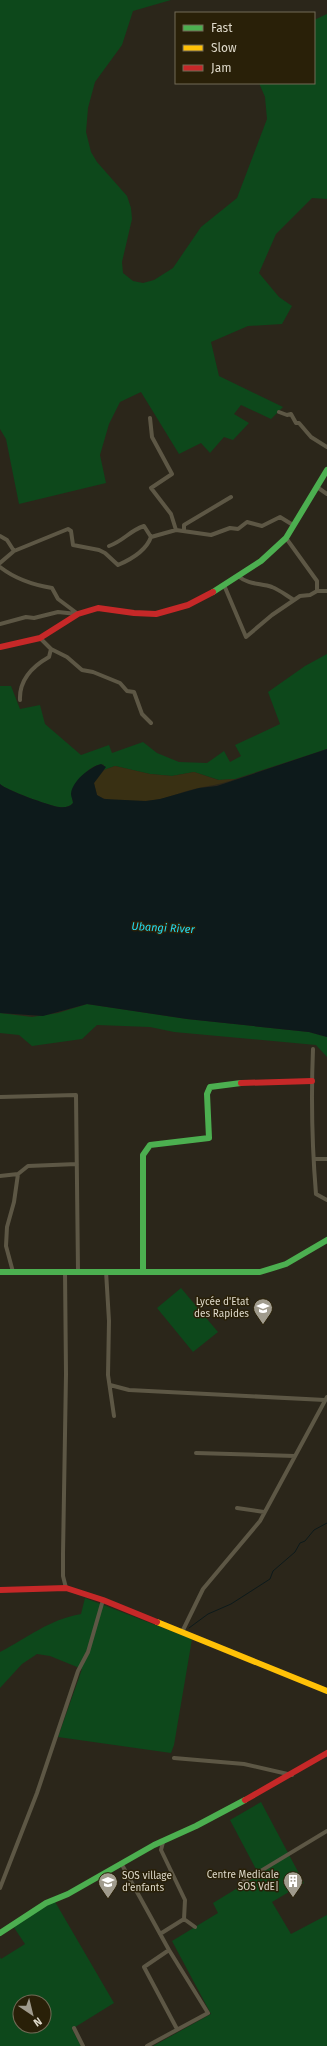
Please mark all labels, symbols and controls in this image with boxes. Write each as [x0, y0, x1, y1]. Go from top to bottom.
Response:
legend [175, 12, 315, 84]
text: Fast [211, 21, 233, 35]
text: Slow [211, 41, 237, 55]
text: Jam [211, 61, 231, 75]
water label: Ubangi River [131, 920, 196, 936]
place label: Lycée d'Etat des Rapides [194, 1296, 249, 1320]
school or university icon: Lycée d'Etat des Rapides [252, 1297, 274, 1325]
place label: Centre Medicale SOS VdE| [207, 1869, 279, 1893]
place label: SOS village d'enfants [122, 1870, 172, 1894]
building icon: Centre Medicale SOS VdE| [282, 1870, 304, 1898]
school or university icon: SOS village d'enfants [97, 1871, 119, 1899]
north arrow [12, 1994, 52, 2034]
text: N [31, 2014, 44, 2029]

